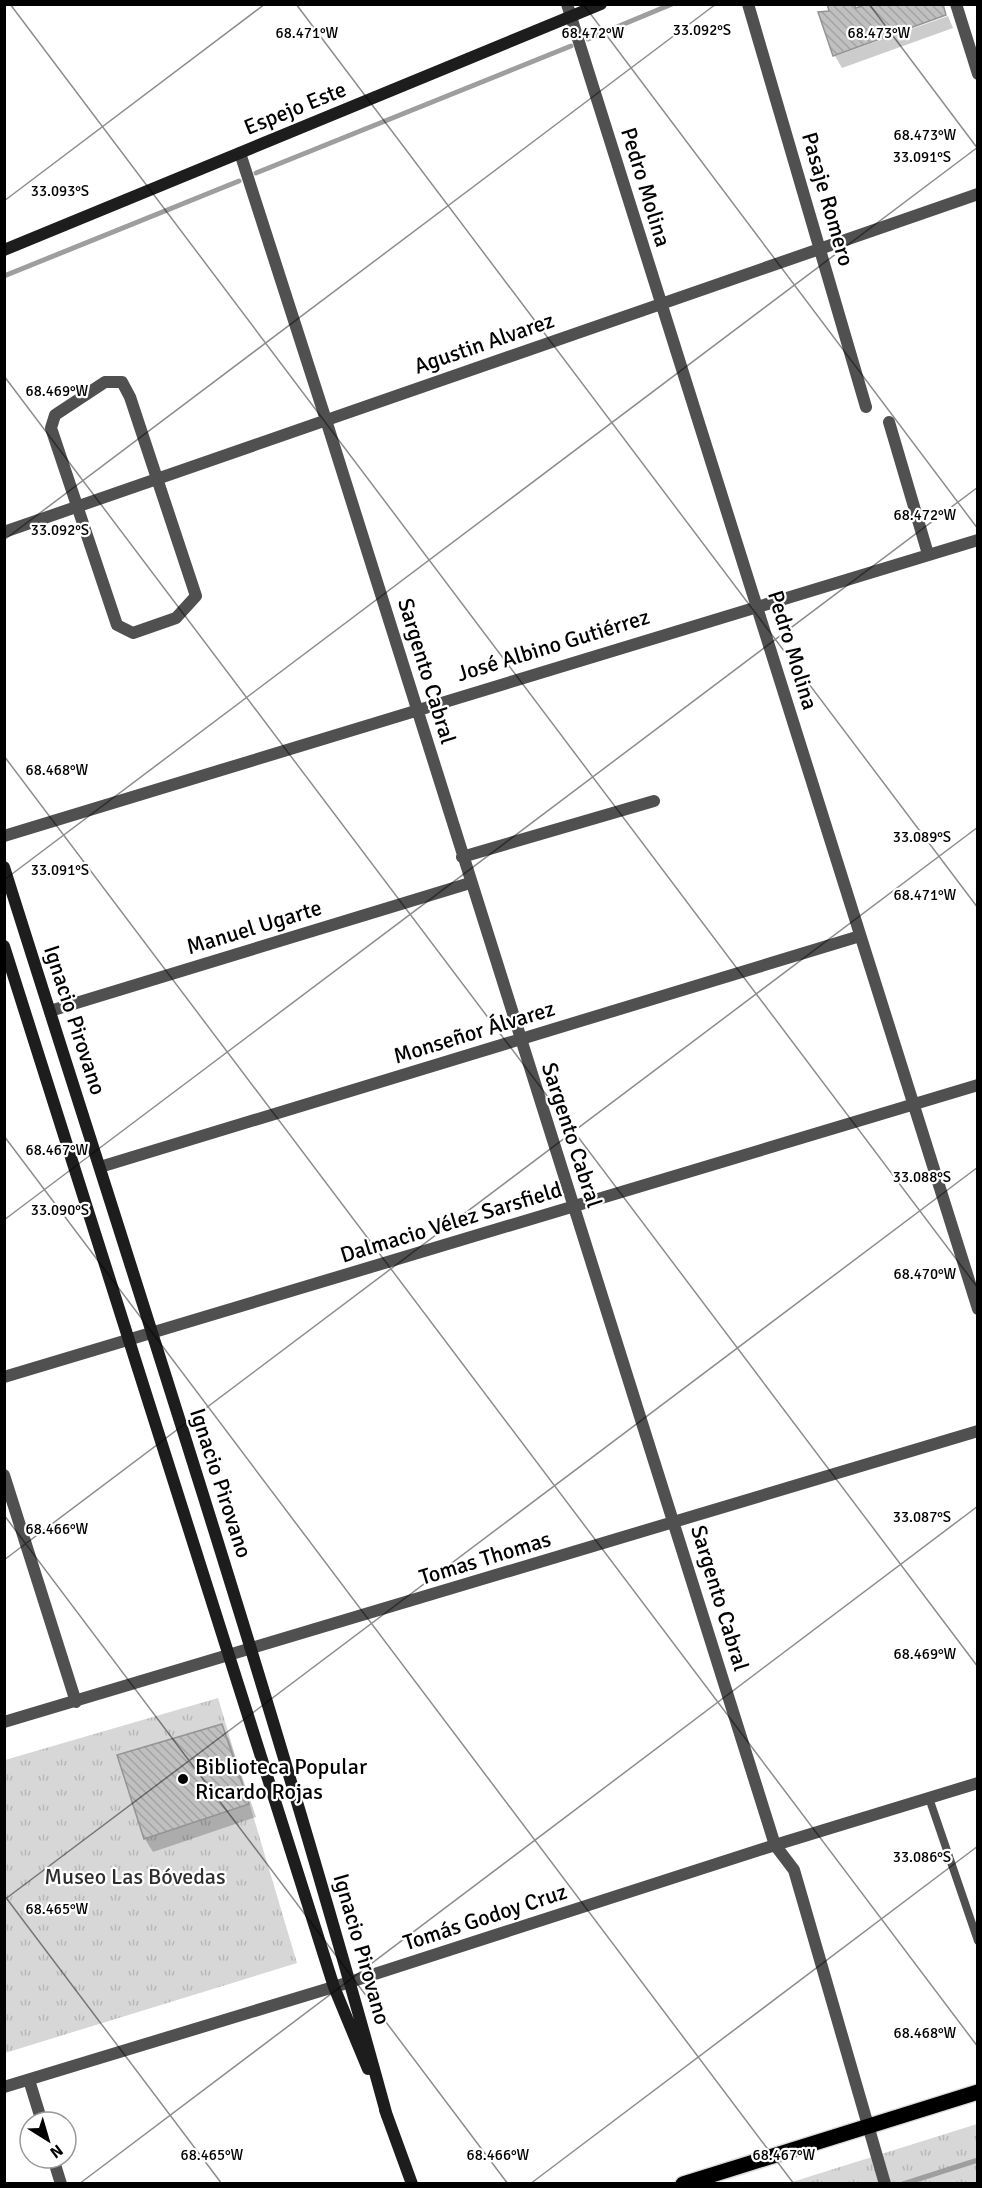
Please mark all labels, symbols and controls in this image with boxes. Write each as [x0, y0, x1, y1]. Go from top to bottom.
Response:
text: 33.092°S [673, 21, 731, 39]
text: 68.471°W [276, 24, 339, 42]
text: 68.472°W [562, 24, 625, 42]
text: 68.473°W [848, 24, 911, 42]
street label: Espejo Este [240, 75, 350, 141]
street label: Pedro Molina [615, 124, 677, 250]
text: 68.473°W [894, 126, 957, 144]
street label: Pasaje Romero [796, 129, 860, 269]
text: 33.091°S [893, 148, 951, 166]
text: 33.093°S [31, 182, 89, 200]
street label: Agustin Alvarez [410, 306, 558, 380]
text: 68.469°W [26, 382, 89, 400]
text: 68.472°W [894, 506, 957, 524]
text: 33.092°S [31, 521, 89, 539]
street label: Pedro Molina [762, 587, 824, 713]
street label: Sargento Cabral [392, 595, 462, 747]
street label: José Albino Gutiérrez [453, 603, 653, 687]
text: 68.468°W [26, 761, 89, 779]
text: 33.089°S [893, 828, 951, 846]
text: 33.091°S [31, 861, 89, 879]
text: 68.471°W [894, 886, 957, 904]
street label: Manuel Ugarte [183, 894, 325, 960]
street label: Ignacio Pirovano [38, 942, 112, 1098]
street label: Monseñor Álvarez [390, 995, 558, 1069]
street label: Sargento Cabral [536, 1059, 608, 1211]
text: 68.467°W [26, 1141, 89, 1159]
text: 33.088°S [893, 1168, 951, 1186]
street label: Dalmacio Vélez Sarsfield [337, 1175, 565, 1269]
text: 33.090°S [31, 1201, 89, 1219]
text: 68.470°W [894, 1265, 957, 1283]
street label: Ignacio Pirovano [184, 1405, 258, 1561]
text: 33.087°S [893, 1508, 951, 1526]
text: 68.466°W [26, 1520, 89, 1538]
street label: Sargento Cabral [685, 1522, 755, 1674]
street label: Tomas Thomas [416, 1525, 554, 1591]
text: 68.469°W [894, 1645, 957, 1663]
place label: Biblioteca Popular Ricardo Rojas [195, 1753, 367, 1805]
marker: Biblioteca Popular Ricardo Rojas [176, 1772, 190, 1786]
text: 33.086°S [893, 1848, 951, 1866]
park label: Museo Las Bóvedas [44, 1863, 226, 1890]
street label: Ignacio Pirovano [328, 1870, 396, 2028]
street label: Tomás Godoy Cruz [400, 1878, 570, 1956]
text: 68.465°W [26, 1900, 89, 1918]
text: 68.468°W [894, 2024, 957, 2042]
north arrow [18, 2110, 78, 2170]
text: N [46, 2140, 67, 2163]
text: 68.465°W [181, 2146, 244, 2164]
text: 68.466°W [467, 2146, 530, 2164]
text: 68.467°W [753, 2146, 816, 2164]

